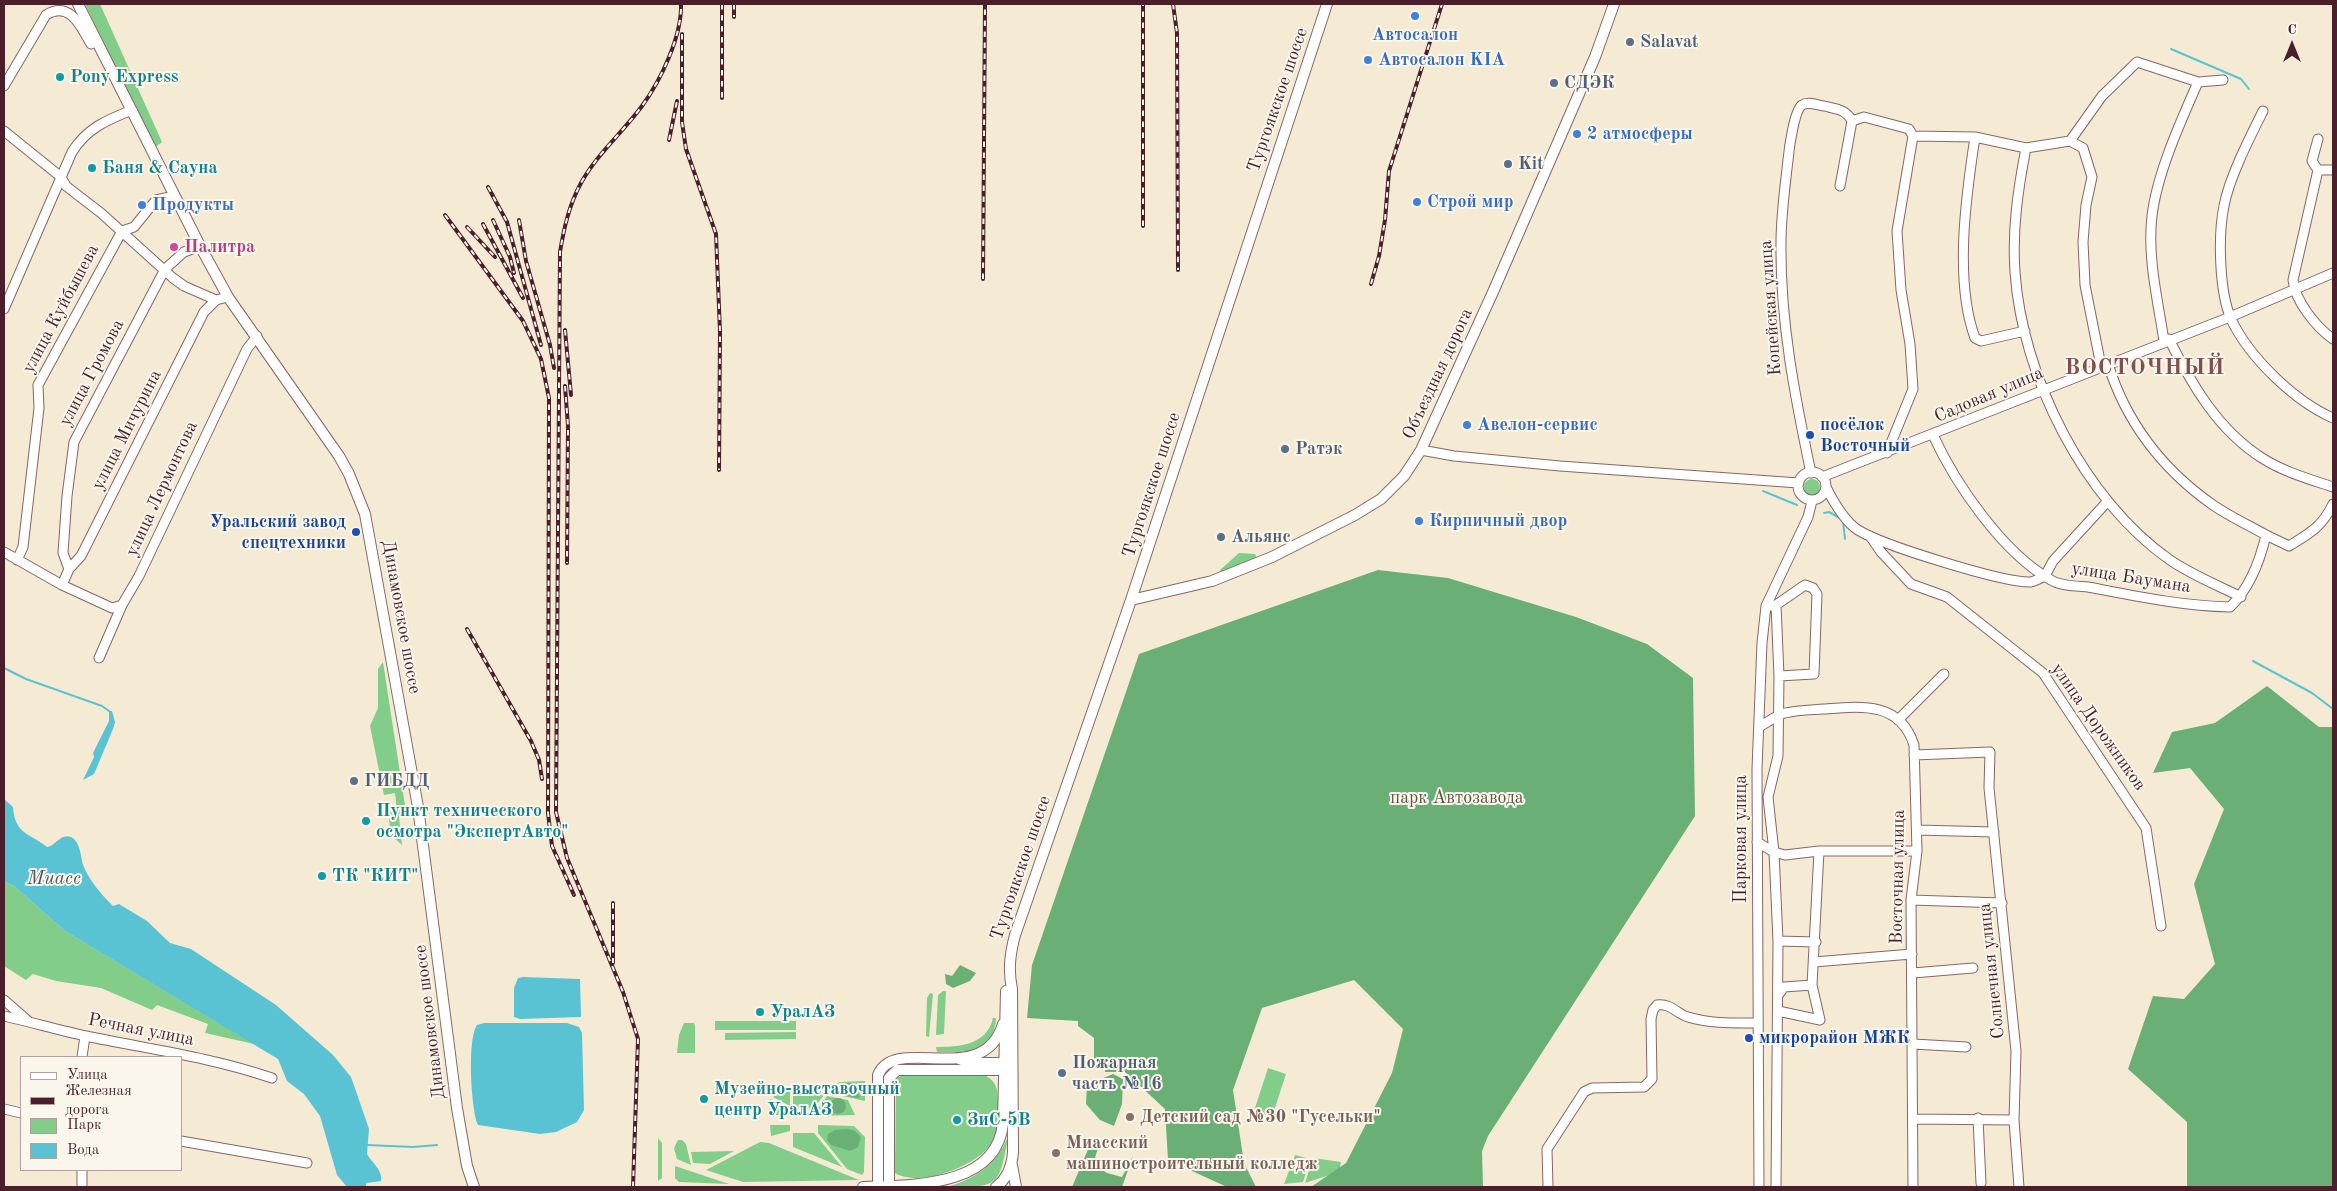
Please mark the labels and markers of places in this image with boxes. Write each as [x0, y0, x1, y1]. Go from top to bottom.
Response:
marker: Автосалон [1409, 10, 1421, 22]
place label: Автосалон [1372, 24, 1458, 46]
place label: Salavat [1640, 31, 1699, 53]
marker: Salavat [1624, 36, 1636, 48]
place label: Автосалон KIA [1378, 49, 1505, 71]
marker: Автосалон KIA [1362, 54, 1374, 66]
place label: Pony Express [70, 66, 179, 88]
marker: Pony Express [54, 71, 66, 83]
place label: СДЭК [1564, 72, 1614, 94]
marker: СДЭК [1548, 77, 1560, 89]
place label: 2 атмосферы [1587, 123, 1693, 145]
marker: 2 атмосферы [1571, 128, 1583, 140]
place label: Kit [1518, 153, 1544, 175]
place label: Баня & Сауна [102, 157, 218, 179]
marker: Kit [1502, 158, 1514, 170]
marker: Баня & Сауна [86, 162, 98, 174]
place label: Строй мир [1427, 191, 1513, 213]
place label: Продукты [152, 194, 234, 216]
marker: Строй мир [1411, 196, 1423, 208]
marker: Продукты [136, 199, 148, 211]
place label: Палитра [184, 236, 255, 258]
marker: Палитра [168, 241, 180, 253]
place label: Авелон-сервис [1477, 414, 1598, 436]
place label: посёлок Восточный [1820, 414, 1910, 456]
marker: Авелон-сервис [1461, 419, 1473, 431]
marker: посёлок Восточный [1804, 429, 1816, 441]
place label: Ратэк [1295, 438, 1342, 460]
marker: Ратэк [1279, 443, 1291, 455]
place label: Кирпичный двор [1429, 510, 1567, 532]
place label: Уральский завод спецтехники [209, 511, 346, 554]
marker: Кирпичный двор [1413, 515, 1425, 527]
marker: Уральский завод спецтехники [350, 526, 362, 538]
place label: Альянс [1231, 526, 1291, 548]
marker: Альянс [1215, 531, 1227, 543]
place label: ГИБДД [364, 770, 429, 792]
marker: ГИБДД [348, 775, 360, 787]
place label: Пункт технического осмотра "ЭкспертАвто" [376, 800, 568, 842]
marker: Пункт технического осмотра "ЭкспертАвто" [360, 815, 372, 827]
place label: ТК "КИТ" [332, 865, 418, 887]
marker: ТК "КИТ" [316, 870, 328, 882]
place label: УралАЗ [770, 1001, 835, 1023]
marker: УралАЗ [754, 1006, 766, 1018]
place label: микрорайон МЖК [1759, 1027, 1910, 1049]
marker: микрорайон МЖК [1743, 1032, 1755, 1044]
place label: Пожарная часть №16 [1072, 1052, 1162, 1094]
marker: Пожарная часть №16 [1056, 1067, 1068, 1079]
place label: Музейно-выставочный центр УралАЗ [714, 1078, 900, 1120]
marker: Музейно-выставочный центр УралАЗ [698, 1093, 710, 1105]
place label: Детский сад №30 "Гусельки" [1140, 1106, 1380, 1128]
place label: ЗиС-5В [967, 1109, 1031, 1131]
marker: Детский сад №30 "Гусельки" [1124, 1111, 1136, 1123]
marker: ЗиС-5В [951, 1114, 963, 1126]
place label: Миасский машиностроительный колледж [1066, 1132, 1318, 1174]
marker: Миасский машиностроительный колледж [1050, 1147, 1062, 1159]

